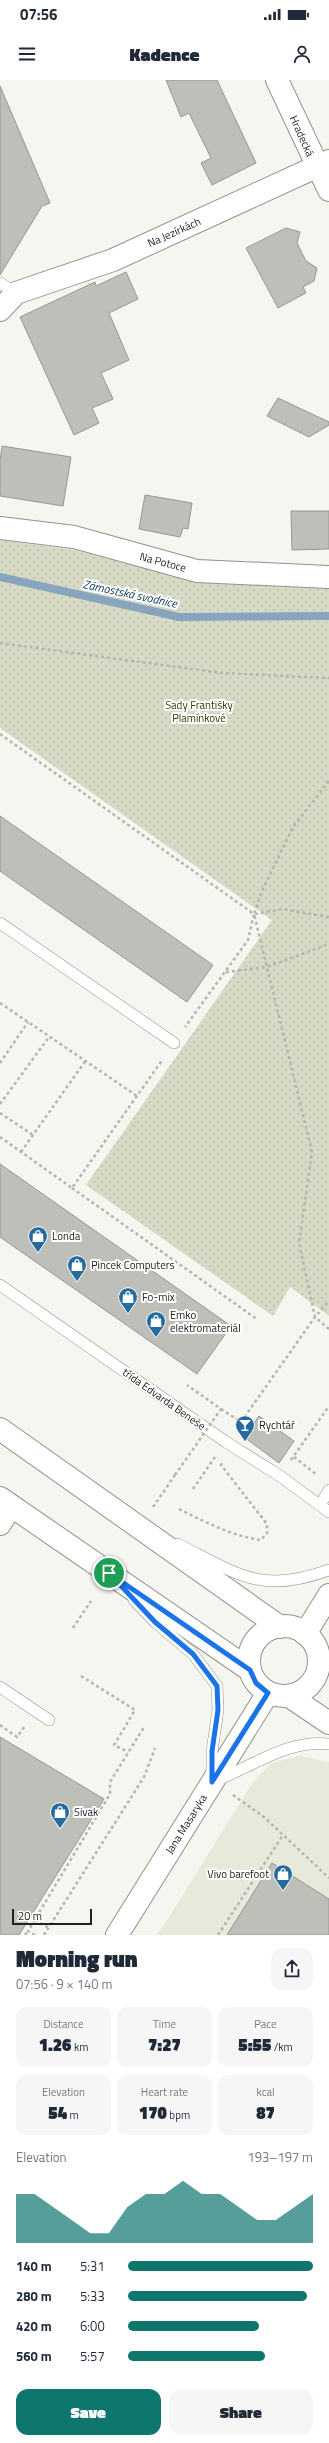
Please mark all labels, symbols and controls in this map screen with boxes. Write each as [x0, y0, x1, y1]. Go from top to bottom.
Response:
text: 07:56 [20, 3, 57, 26]
text: Kadence [130, 41, 199, 68]
icon: menu [16, 43, 38, 65]
icon: person [291, 43, 313, 65]
street label: Hradecká [286, 113, 318, 160]
street label: Na Jezírkách [145, 213, 203, 251]
street label: Na Potoce [138, 548, 188, 576]
water label: Zámostská svodnice [81, 574, 180, 613]
park label: Sady Františky Plamínkové [165, 697, 234, 726]
shop icon: Londa [27, 1225, 49, 1253]
place label: Londa [52, 1228, 81, 1244]
shop icon: Pincek Computers [66, 1254, 88, 1282]
place label: Pincek Computers [91, 1257, 175, 1273]
shop icon: Fo-mix [117, 1286, 139, 1314]
place label: Fo-mix [142, 1289, 175, 1305]
place label: Emko elektromateriál [170, 1307, 241, 1336]
shop icon: Emko elektromateriál [145, 1310, 167, 1338]
street label: třída Edvarda Beneše [119, 1364, 209, 1434]
bar icon: Rychtář [234, 1414, 256, 1442]
place label: Rychtář [259, 1417, 295, 1433]
pin [92, 1556, 126, 1590]
icon: arrive [98, 1562, 120, 1584]
street label: Jana Masaryka [161, 1791, 211, 1857]
shop icon: Sivak [49, 1801, 71, 1829]
place label: Sivak [74, 1804, 99, 1820]
shop icon: Vivo barefoot [272, 1863, 294, 1891]
place label: Vivo barefoot [207, 1866, 269, 1882]
scale bar [12, 1907, 92, 1926]
text: 20 m [18, 1908, 42, 1924]
text: Morning run [16, 1942, 138, 1976]
button: share [271, 1948, 313, 1990]
text: 07:56 · 9 × 140 m [16, 1974, 112, 1994]
text: Distance [43, 2016, 84, 2032]
text: Time [153, 2016, 176, 2032]
text: Pace [254, 2016, 277, 2032]
text: 1.26 [39, 2032, 71, 2058]
text: 7:27 [148, 2032, 181, 2058]
text: 5:55 [238, 2032, 271, 2058]
text: km [71, 2039, 88, 2055]
text: /km [271, 2039, 293, 2055]
text: Elevation [42, 2084, 85, 2100]
text: Heart rate [141, 2084, 188, 2100]
text: kcal [257, 2084, 274, 2100]
text: 54 [48, 2100, 67, 2126]
text: 170 [139, 2100, 167, 2126]
text: 87 [256, 2100, 275, 2126]
text: m [67, 2107, 79, 2123]
text: bpm [167, 2107, 190, 2123]
text: Elevation [16, 2147, 67, 2167]
text: 193–197 m [247, 2147, 313, 2167]
text: 140 m [16, 2256, 52, 2276]
text: 5:31 [80, 2256, 105, 2276]
text: 280 m [16, 2286, 52, 2306]
text: 5:33 [80, 2286, 105, 2306]
text: 420 m [16, 2316, 52, 2336]
text: 6:00 [80, 2316, 105, 2336]
text: 560 m [16, 2346, 52, 2366]
text: 5:57 [80, 2346, 105, 2366]
button: Save [16, 2389, 161, 2435]
button: Share [169, 2389, 313, 2435]

